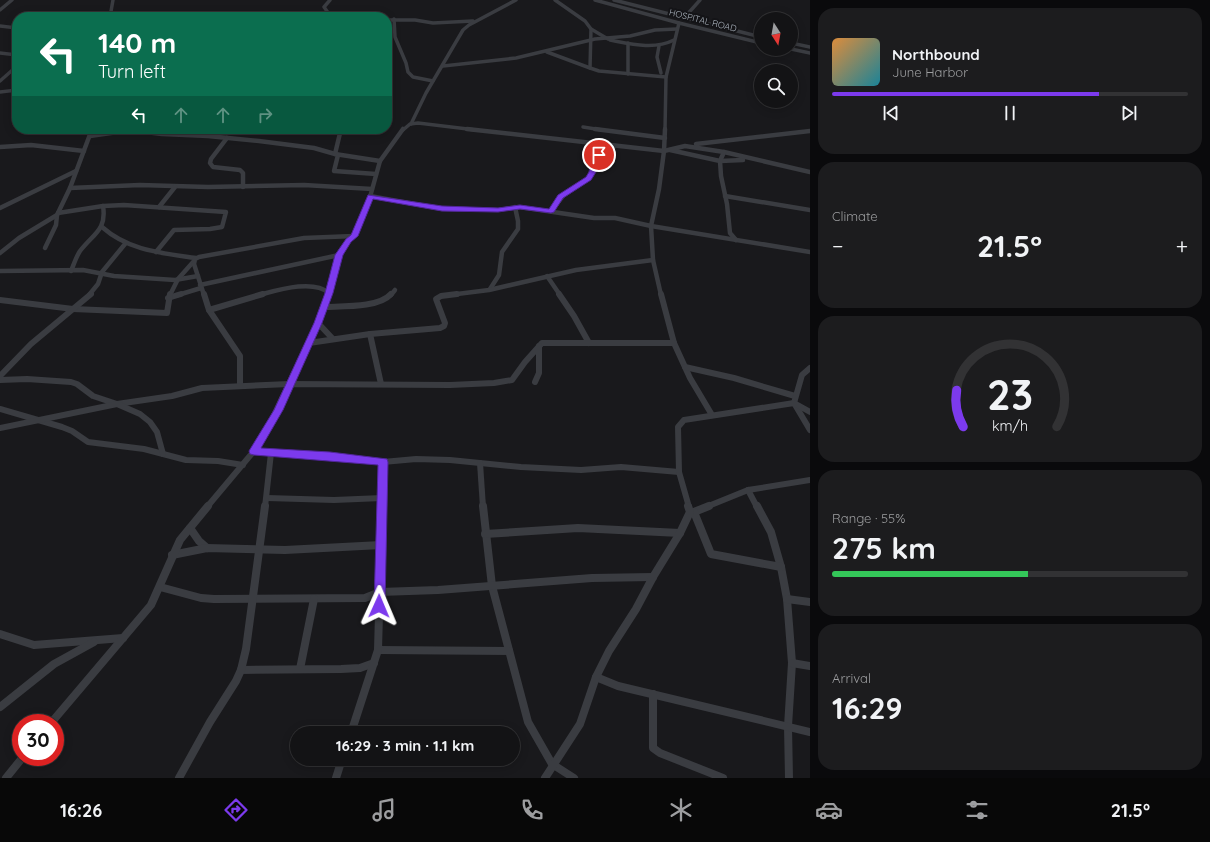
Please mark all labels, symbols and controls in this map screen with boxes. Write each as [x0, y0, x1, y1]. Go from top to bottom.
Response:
street label: HOSPITAL ROAD [668, 6, 738, 34]
north arrow [754, 12, 798, 56]
map controls [754, 12, 798, 108]
text: 140 m [98, 25, 176, 60]
icon: left [32, 28, 84, 80]
text: Northbound [892, 45, 980, 64]
text: Turn left [98, 60, 166, 83]
button: search [754, 64, 798, 108]
text: June Harbor [892, 64, 968, 80]
icon: previous [880, 102, 902, 124]
icon: pause [999, 102, 1021, 124]
icon: next [1118, 102, 1140, 124]
icon: left [128, 104, 150, 126]
icon: ahead [170, 104, 192, 126]
icon: ahead [212, 104, 234, 126]
icon: right [254, 104, 276, 126]
pin [582, 138, 616, 172]
icon: arrive [588, 144, 610, 166]
text: Climate [832, 208, 878, 224]
text: 21.5° [977, 227, 1042, 265]
text: − [832, 232, 843, 260]
text: + [1176, 232, 1188, 260]
text: 23 [987, 368, 1033, 420]
text: km/h [992, 417, 1028, 435]
text: Range · 55% [832, 510, 905, 526]
text: 275 km [832, 529, 936, 567]
position arrow [358, 585, 400, 627]
text: Arrival [832, 670, 871, 686]
text: 16:29 [832, 689, 903, 727]
speed limit sign: 30 [12, 714, 64, 766]
text: 16:29 · 3 min · 1.1 km [336, 736, 474, 755]
icon: directions [222, 796, 250, 824]
icon: music [370, 796, 398, 824]
icon: phone [518, 796, 546, 824]
icon: climate [667, 796, 695, 824]
icon: car [815, 796, 843, 824]
icon: filters [963, 796, 991, 824]
text: 16:26 [60, 799, 102, 822]
text: 21.5° [1111, 799, 1150, 822]

